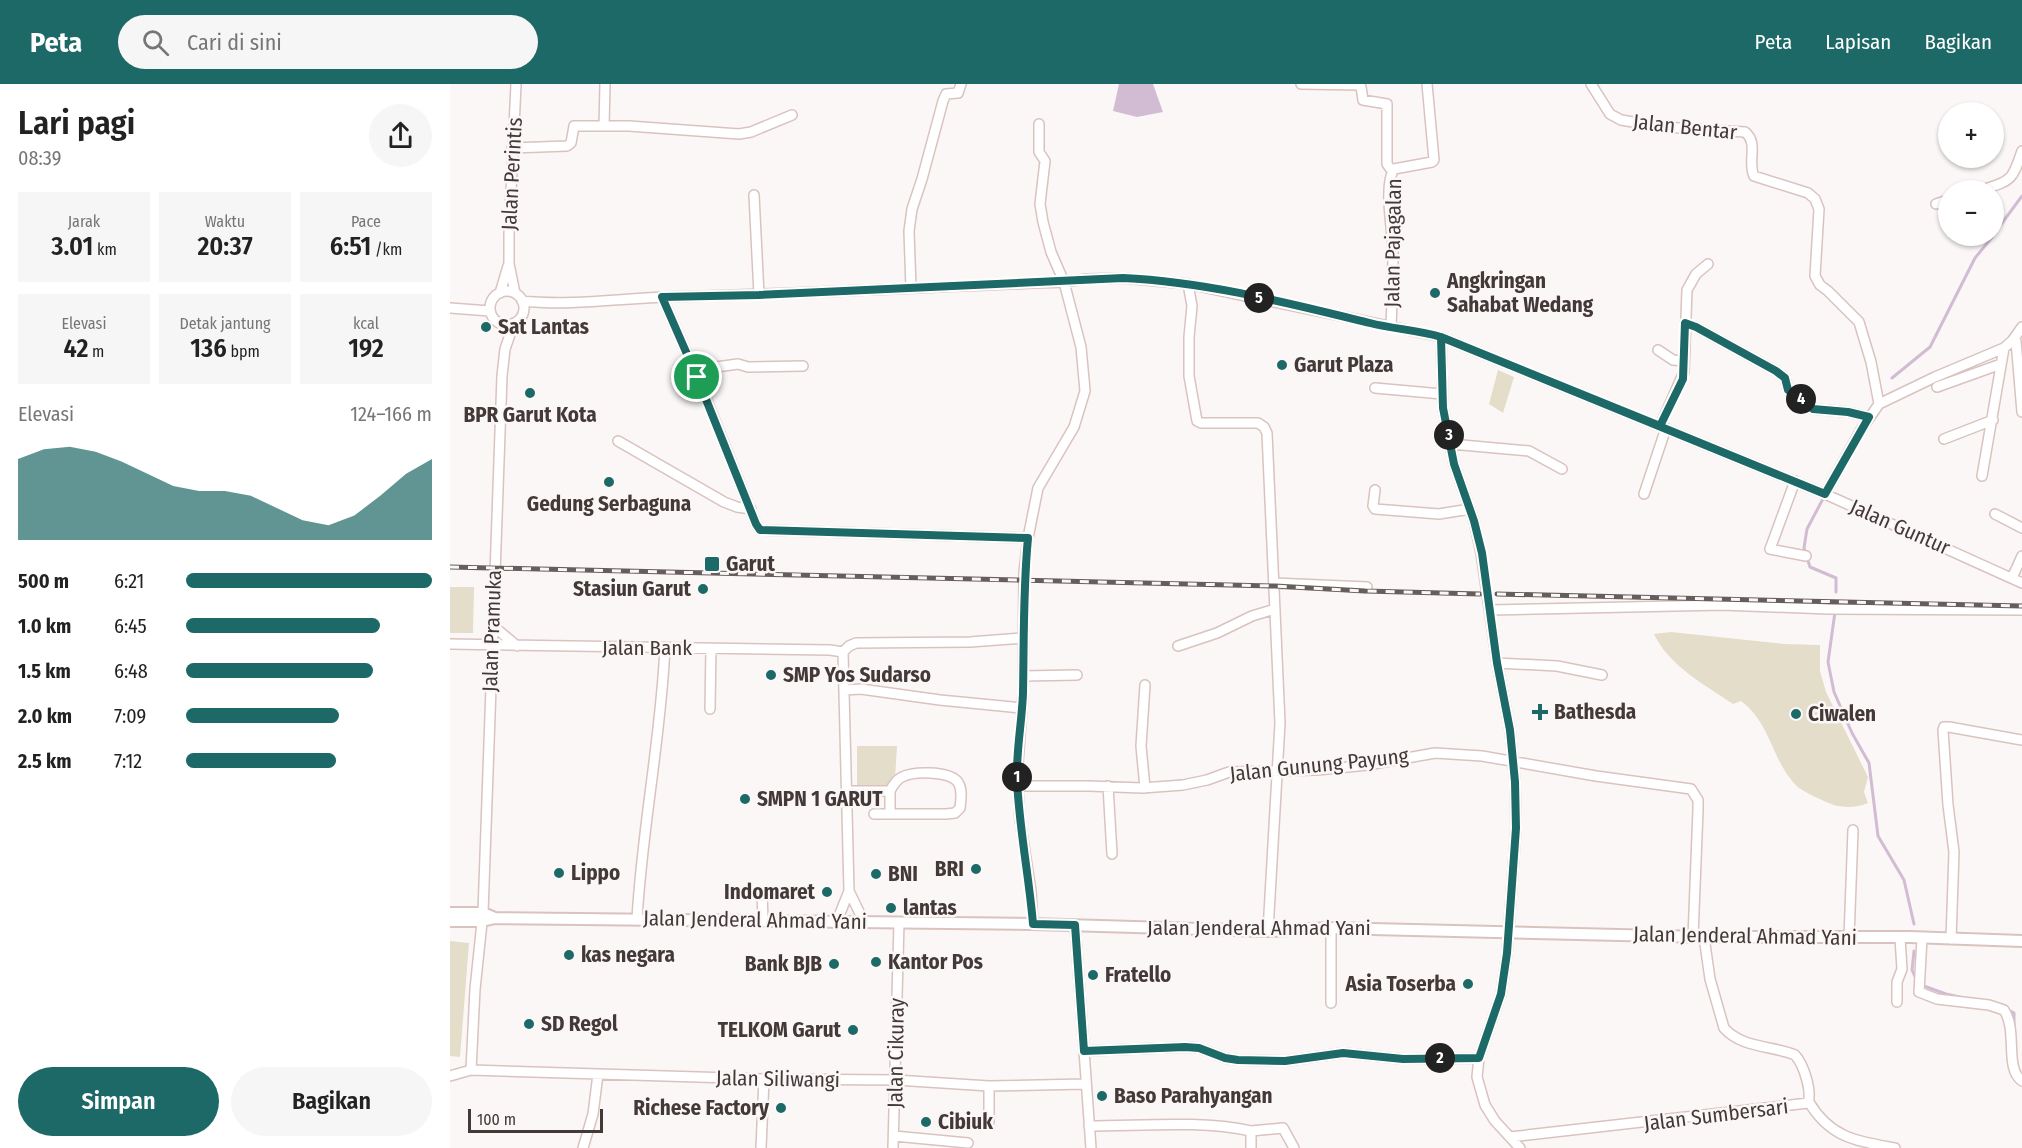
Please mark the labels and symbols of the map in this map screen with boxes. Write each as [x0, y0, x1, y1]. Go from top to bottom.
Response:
street label: Jalan Bentar [1632, 109, 1739, 145]
street label: Jalan Perintis [496, 117, 528, 231]
street label: Jalan Pajagalan [1379, 178, 1407, 308]
place label: Angkringan Sahabat Wedang [1446, 268, 1594, 318]
pin: 5 [1244, 283, 1274, 313]
marker: Angkringan Sahabat Wedang [1428, 286, 1442, 300]
place label: Sat Lantas [498, 314, 589, 340]
marker: Sat Lantas [479, 320, 493, 334]
pin [671, 351, 722, 402]
place label: Garut Plaza [1294, 352, 1393, 378]
marker: Garut Plaza [1275, 358, 1289, 372]
pin: 4 [1786, 384, 1816, 414]
marker: BPR Garut Kota [523, 386, 537, 400]
place label: BPR Garut Kota [463, 402, 597, 428]
pin: 3 [1434, 420, 1464, 450]
marker: Gedung Serbaguna [602, 475, 616, 489]
place label: Gedung Serbaguna [527, 491, 691, 517]
street label: Jalan Guntur [1846, 493, 1955, 561]
place label: Garut [726, 551, 775, 577]
marker: Garut [703, 555, 721, 573]
street label: Jalan Pramuka [477, 570, 507, 692]
place label: Stasiun Garut [573, 576, 692, 602]
marker: Stasiun Garut [696, 582, 710, 596]
street label: Jalan Bank [602, 635, 692, 661]
place label: SMP Yos Sudarso [783, 662, 931, 688]
marker: SMP Yos Sudarso [764, 668, 778, 682]
place label: Bathesda [1554, 699, 1636, 725]
place label: Ciwalen [1808, 701, 1876, 727]
marker: Bathesda [1531, 703, 1549, 721]
marker: Ciwalen [1789, 707, 1803, 721]
street label: Jalan Gunung Payung [1228, 743, 1410, 787]
pin: 1 [1002, 762, 1032, 792]
place label: SMPN 1 GARUT [757, 786, 883, 812]
marker: SMPN 1 GARUT [738, 792, 752, 806]
place label: BRI [935, 856, 964, 882]
place label: Lippo [571, 860, 620, 886]
place label: BNI [888, 861, 918, 887]
marker: BRI [969, 862, 983, 876]
marker: Lippo [552, 866, 566, 880]
marker: BNI [869, 867, 883, 881]
place label: Indomaret [724, 879, 816, 905]
marker: Indomaret [820, 885, 834, 899]
place label: lantas [903, 895, 957, 921]
marker: lantas [884, 901, 898, 915]
street label: Jalan Jenderal Ahmad Yani [643, 905, 867, 935]
street label: Jalan Jenderal Ahmad Yani [1147, 915, 1371, 941]
street label: Jalan Jenderal Ahmad Yani [1633, 921, 1857, 951]
place label: kas negara [581, 942, 675, 968]
marker: kas negara [562, 948, 576, 962]
place label: Kantor Pos [888, 949, 983, 975]
place label: Bank BJB [745, 951, 822, 977]
marker: Kantor Pos [869, 955, 883, 969]
marker: Bank BJB [827, 957, 841, 971]
place label: Fratello [1105, 962, 1171, 988]
marker: Fratello [1086, 968, 1100, 982]
place label: Asia Toserba [1345, 971, 1456, 997]
marker: Asia Toserba [1461, 977, 1475, 991]
street label: Jalan Cikuray [882, 997, 910, 1108]
place label: SD Regol [541, 1011, 618, 1037]
marker: SD Regol [522, 1017, 536, 1031]
place label: TELKOM Garut [718, 1017, 842, 1043]
marker: TELKOM Garut [846, 1023, 860, 1037]
pin: 2 [1425, 1043, 1455, 1073]
street label: Jalan Siliwangi [716, 1065, 840, 1093]
place label: Baso Parahyangan [1114, 1083, 1273, 1109]
marker: Baso Parahyangan [1095, 1089, 1109, 1103]
street label: Jalan Sumbersari [1642, 1093, 1790, 1137]
place label: Richese Factory [633, 1095, 770, 1121]
marker: Richese Factory [774, 1101, 788, 1115]
scale bar [468, 1106, 603, 1134]
place label: Cibiuk [938, 1109, 993, 1135]
marker: Cibiuk [919, 1115, 933, 1129]

